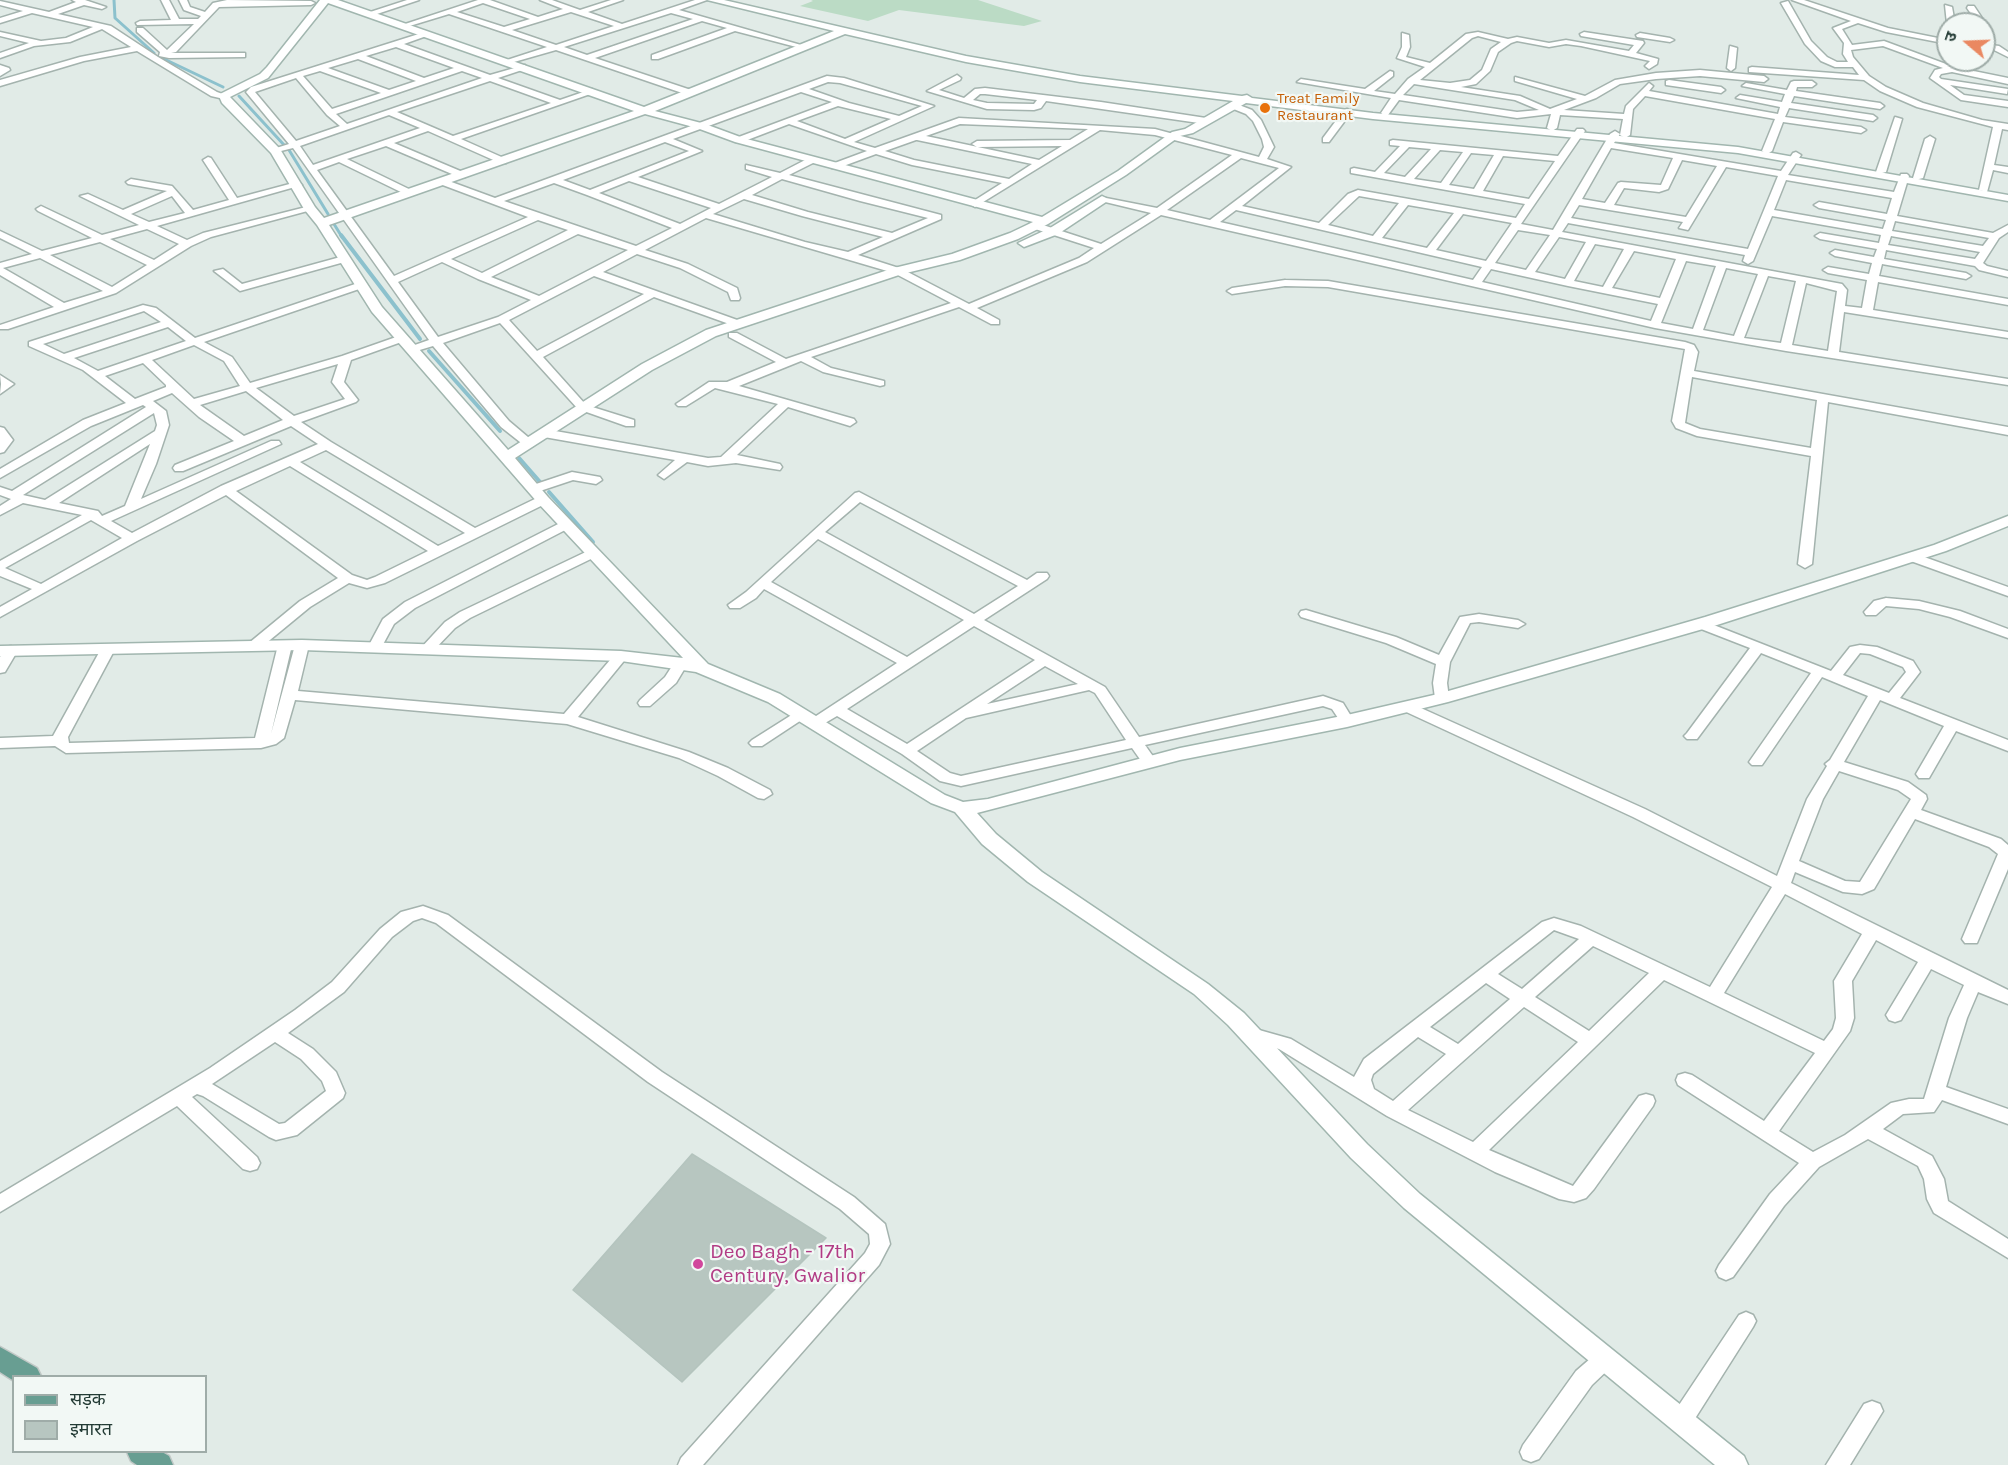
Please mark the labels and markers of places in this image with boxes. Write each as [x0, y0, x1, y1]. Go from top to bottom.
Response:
place label: Treat Family Restaurant [1277, 90, 1359, 125]
marker: Treat Family Restaurant [1258, 101, 1272, 115]
place label: Deo Bagh - 17th Century, Gwalior [710, 1239, 865, 1289]
marker: Deo Bagh - 17th Century, Gwalior [691, 1257, 705, 1271]

